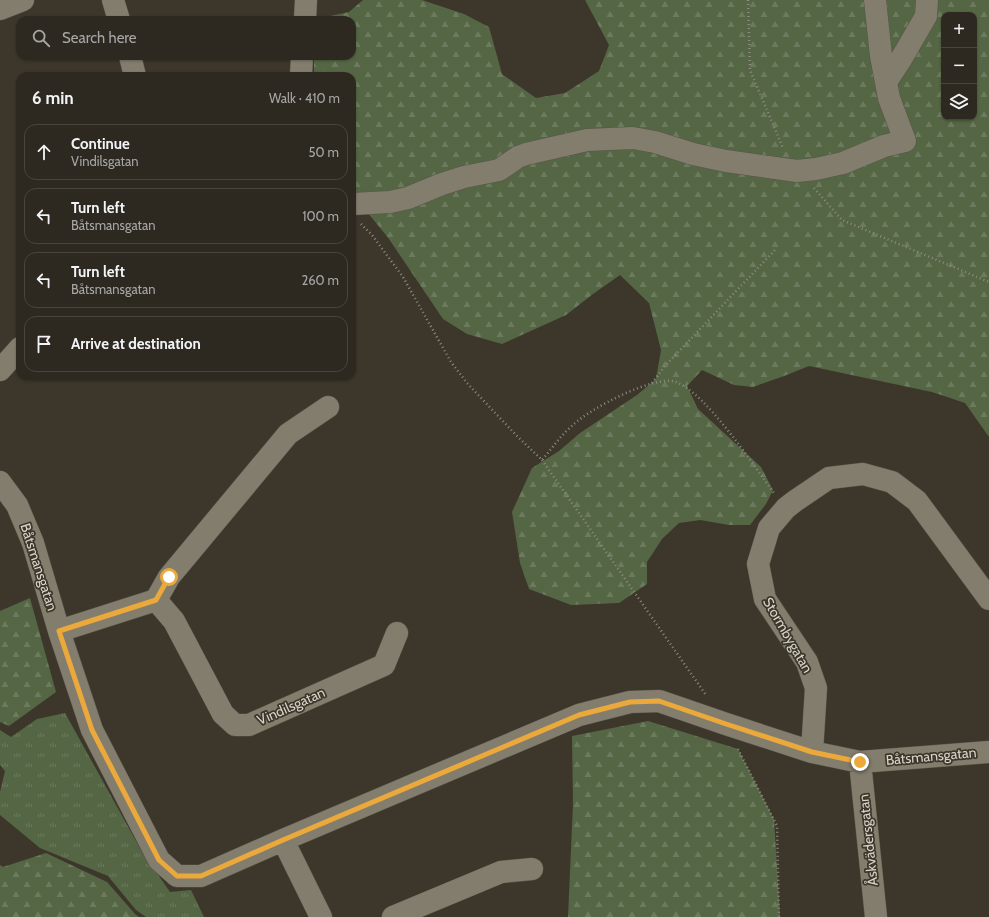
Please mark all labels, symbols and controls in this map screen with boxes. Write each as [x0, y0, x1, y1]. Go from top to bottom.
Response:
map controls [941, 12, 977, 120]
button: + [941, 12, 977, 48]
search box [16, 16, 356, 60]
icon: search [30, 27, 52, 49]
text: Search here [62, 29, 137, 47]
button: − [941, 48, 977, 84]
button: layers [941, 84, 977, 120]
text: 6 min [32, 88, 74, 108]
text: Walk · 410 m [269, 90, 340, 106]
text: Continue [71, 135, 130, 153]
icon: ahead [33, 141, 55, 163]
text: 50 m [309, 144, 339, 160]
text: Vindilsgatan [71, 153, 138, 169]
text: Turn left [71, 199, 125, 217]
icon: left [33, 205, 55, 227]
text: 100 m [302, 208, 339, 224]
text: Båtsmansgatan [71, 217, 155, 233]
text: Turn left [71, 263, 125, 281]
icon: left [33, 269, 55, 291]
text: 260 m [301, 272, 339, 288]
text: Båtsmansgatan [71, 281, 155, 297]
icon: arrive [33, 333, 55, 355]
text: Arrive at destination [71, 335, 201, 353]
street label: Båtsmansgatan [16, 521, 62, 613]
route start [160, 568, 178, 586]
street label: Stormbygatan [759, 594, 817, 676]
street label: Vindilsgatan [254, 683, 328, 729]
street label: Båtsmansgatan [885, 743, 977, 769]
route end [851, 753, 869, 771]
street label: Åskvädersgatan [854, 793, 882, 887]

